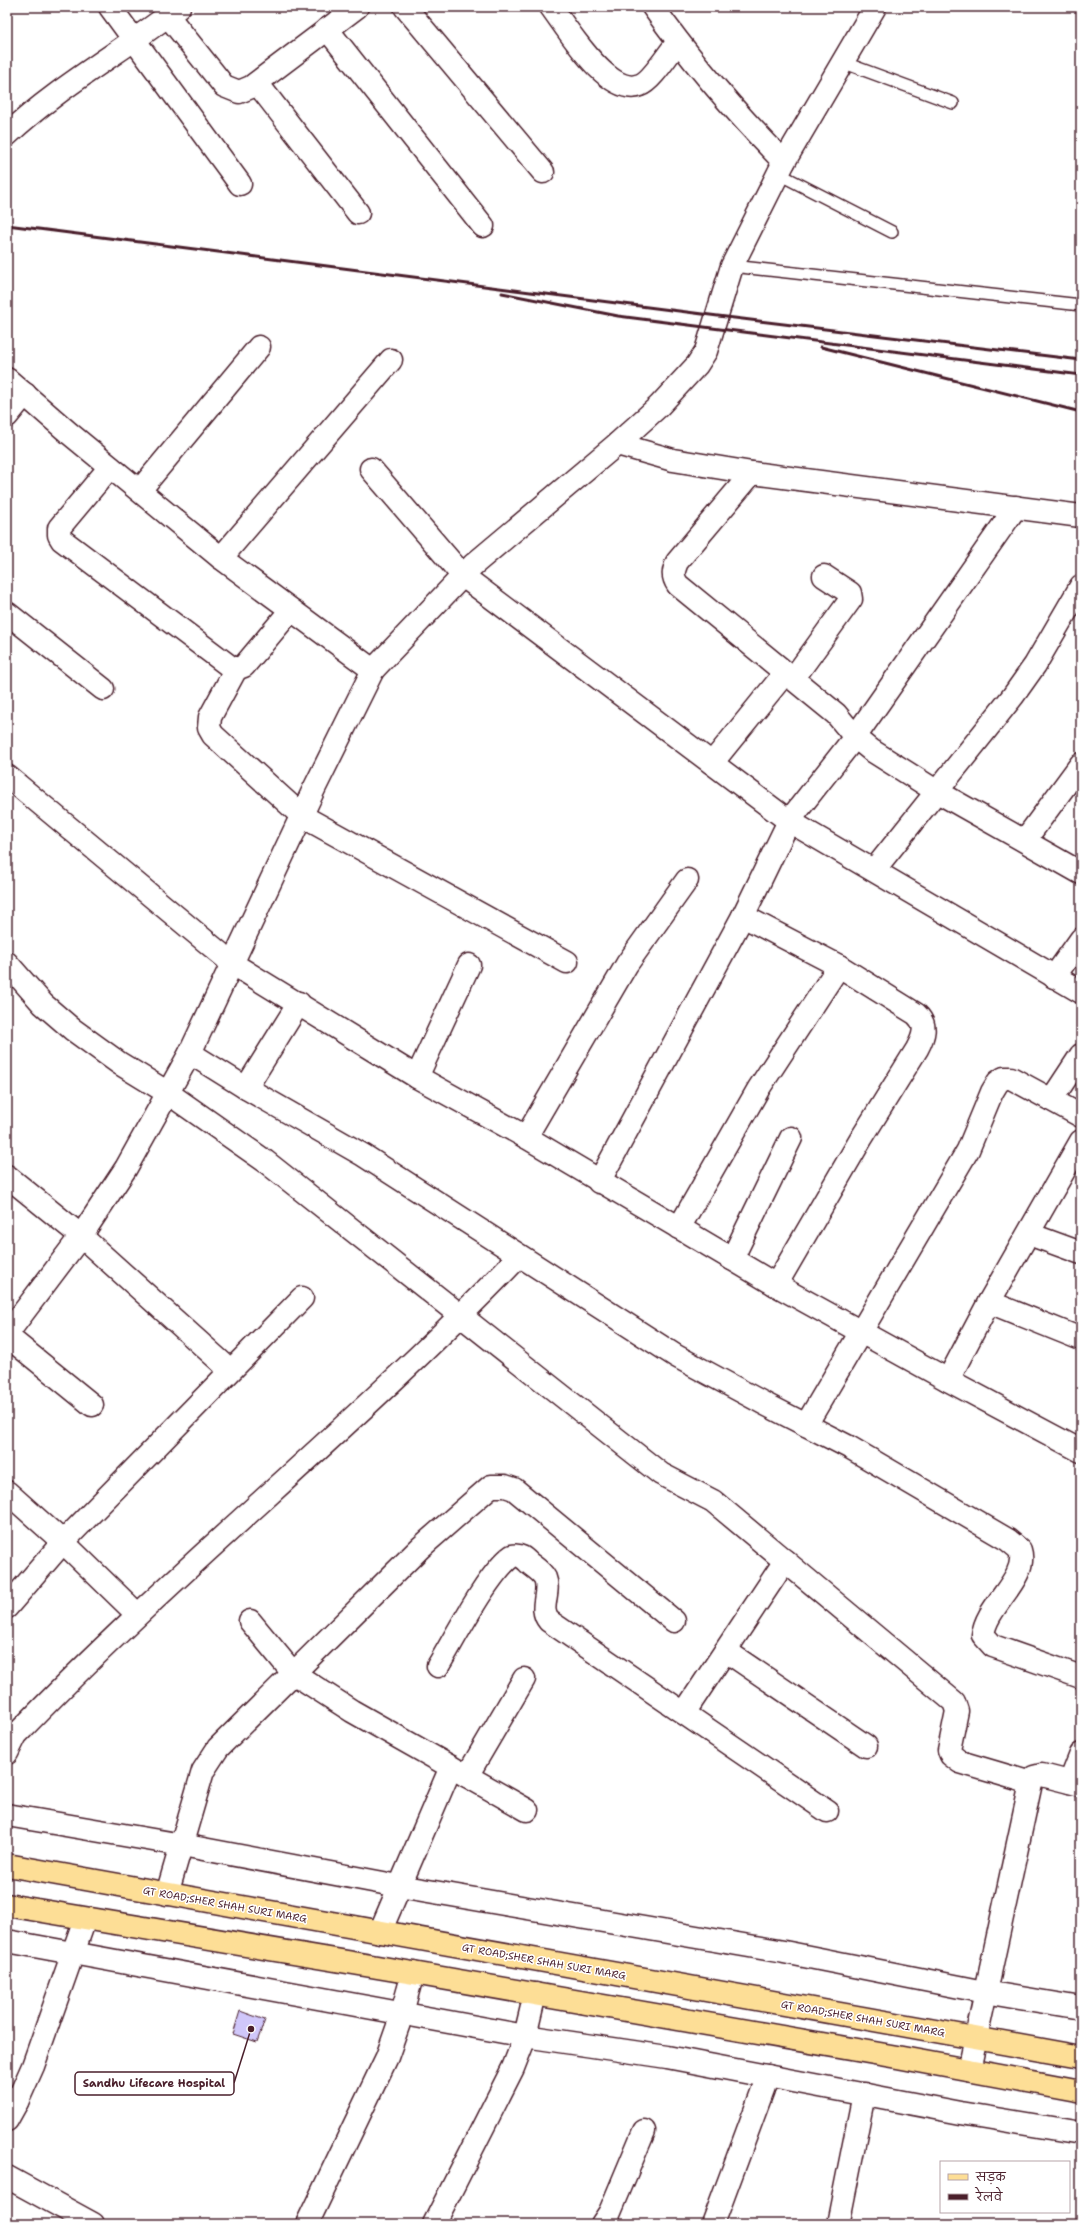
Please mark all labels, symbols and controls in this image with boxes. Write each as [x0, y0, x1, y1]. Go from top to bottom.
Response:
street label: GT ROAD;SHER SHAH SURI MARG [142, 1884, 308, 1925]
street label: GT ROAD;SHER SHAH SURI MARG [461, 1941, 627, 1982]
street label: GT ROAD;SHER SHAH SURI MARG [780, 1998, 946, 2039]
callout: Sandhu Lifecare Hospital [75, 2072, 234, 2095]
text: Sandhu Lifecare Hospital [83, 2076, 225, 2091]
legend [940, 2161, 1070, 2213]
text: सड़क [975, 2169, 1007, 2185]
text: रेलवे [974, 2186, 1003, 2205]

